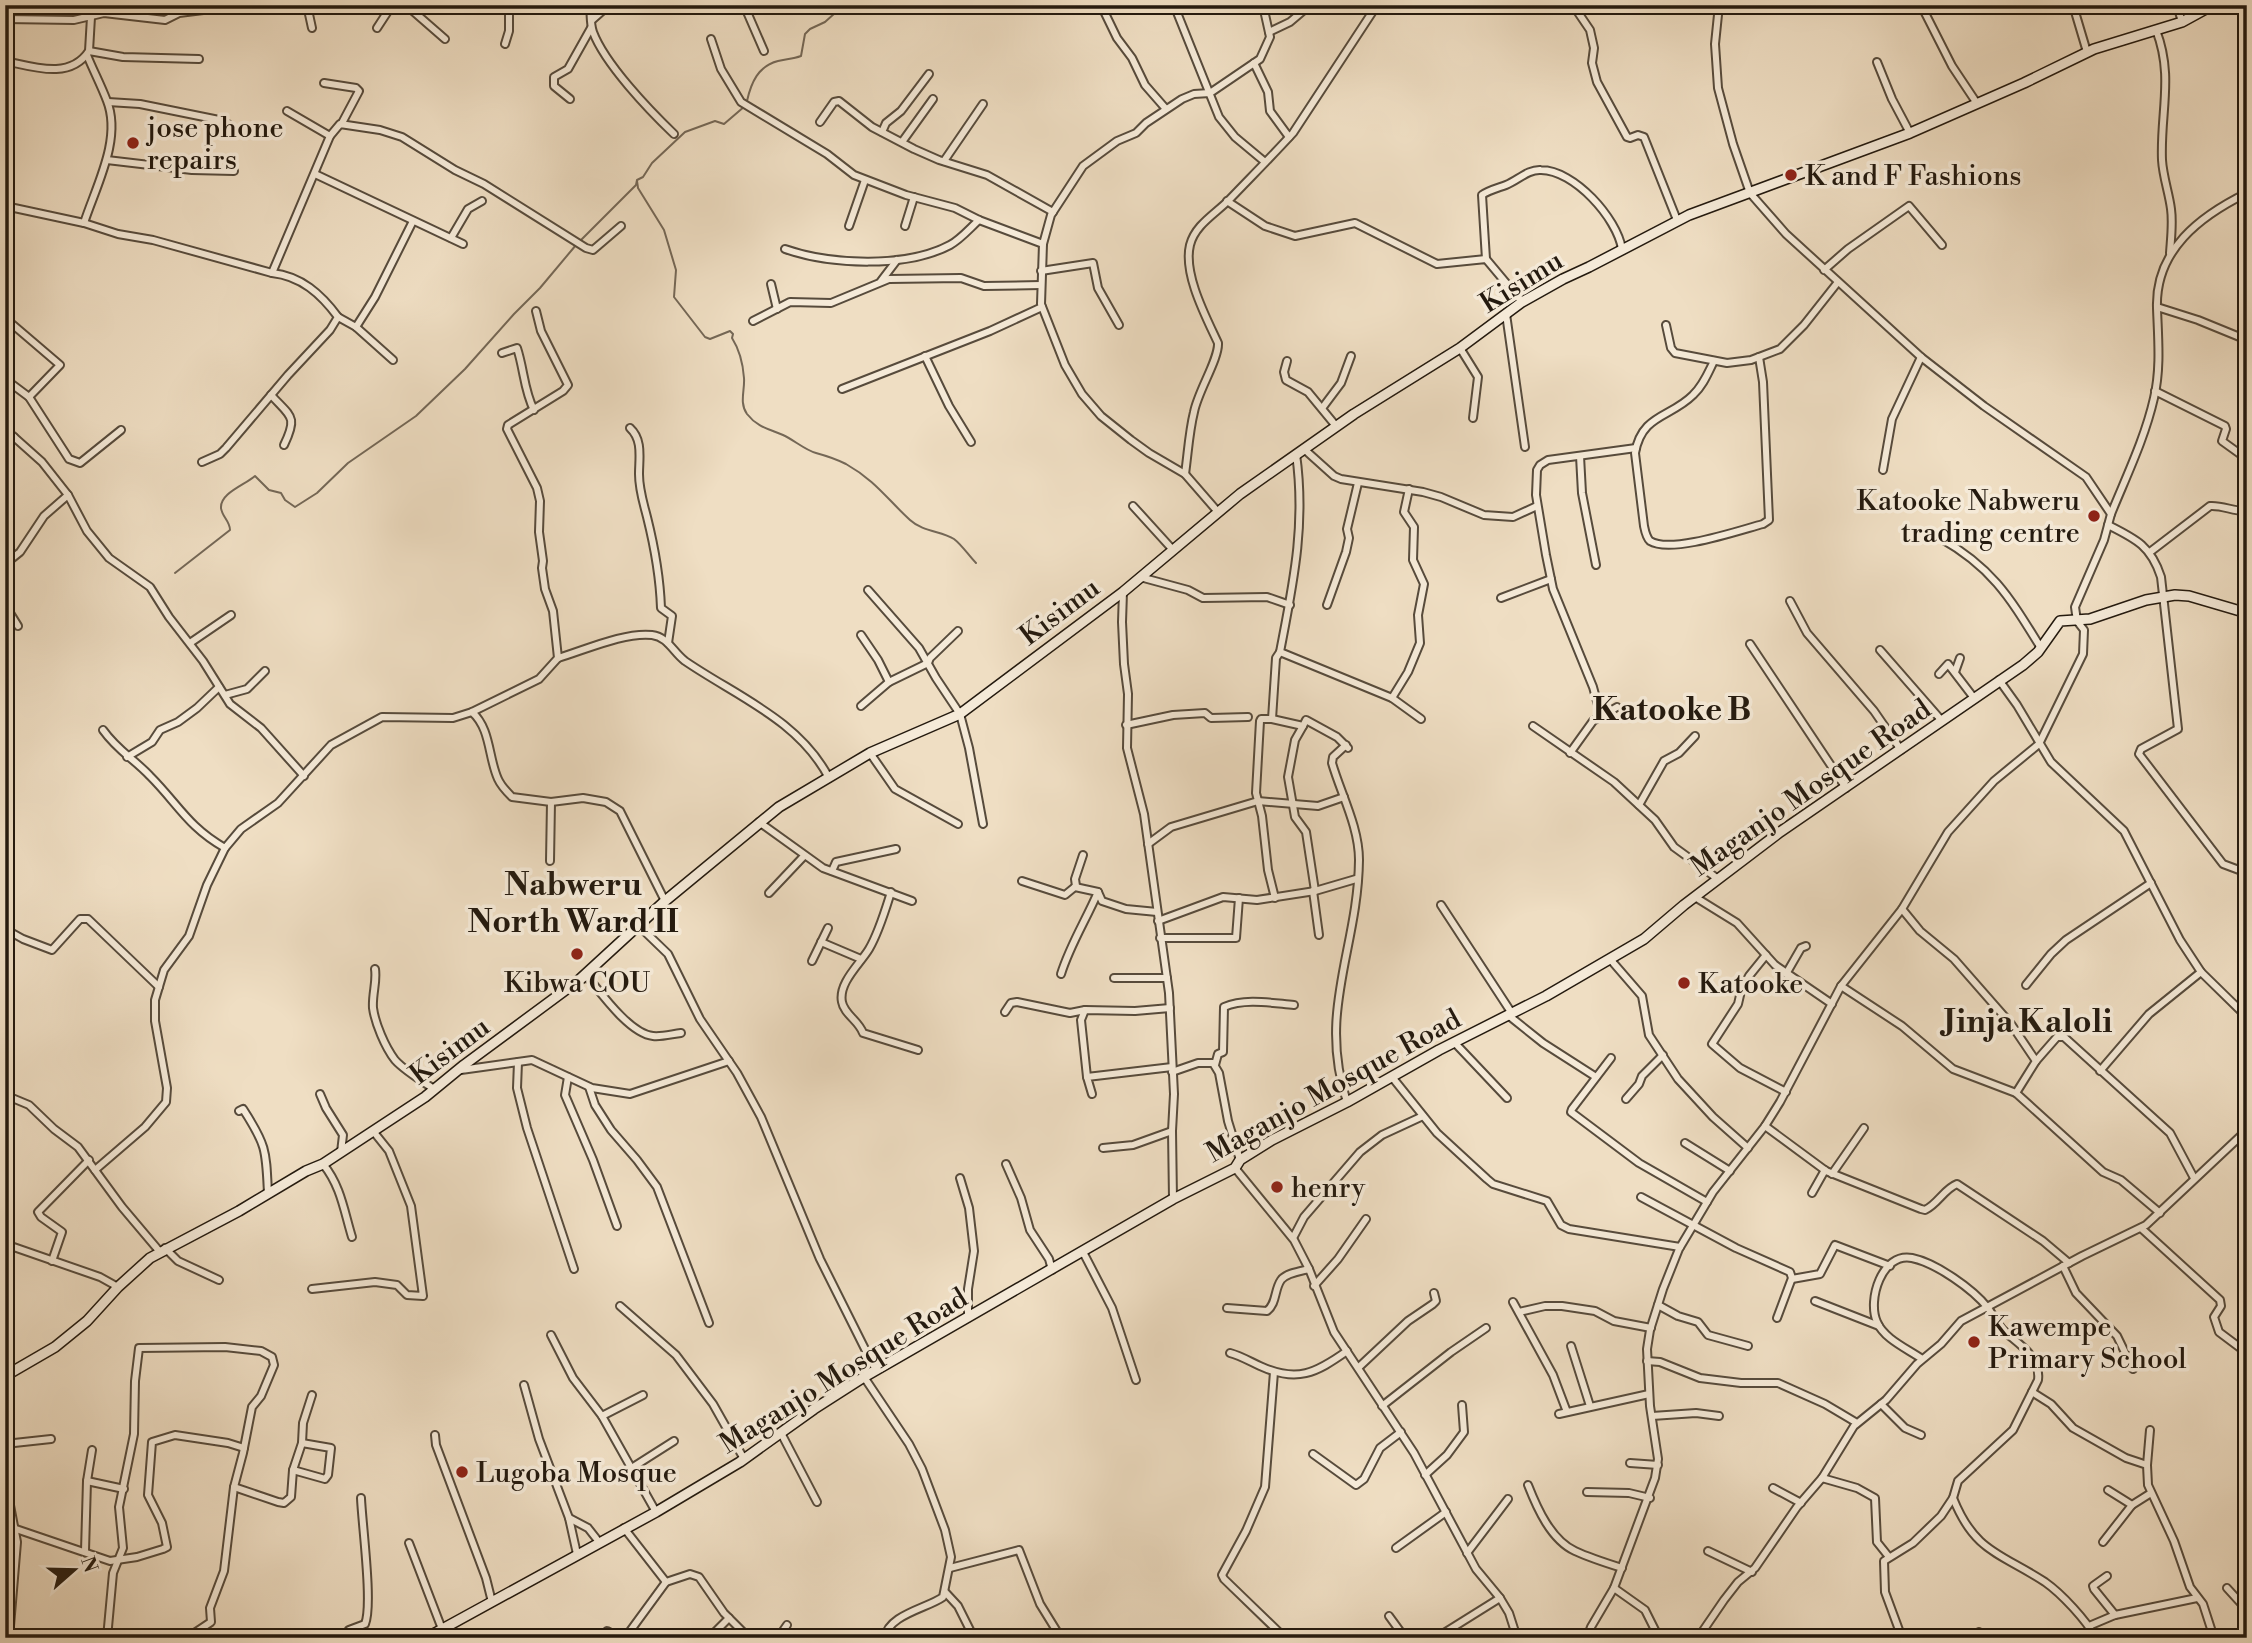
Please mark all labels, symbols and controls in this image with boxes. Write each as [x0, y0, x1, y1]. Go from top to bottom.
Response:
place label: jose phone repairs [145, 111, 284, 178]
marker: jose phone repairs [125, 135, 141, 151]
place label: K and F Fashions [1805, 159, 2022, 194]
marker: K and F Fashions [1783, 167, 1799, 183]
street label: Kisimu [1474, 243, 1570, 321]
place label: Katooke Nabweru trading centre [1857, 484, 2080, 551]
marker: Katooke Nabweru trading centre [2086, 508, 2102, 524]
street label: Kisimu [1013, 571, 1107, 654]
district label: Katooke B [1593, 690, 1751, 730]
street label: Maganjo Mosque Road [1684, 692, 1938, 885]
district label: Nabweru North Ward II [467, 865, 679, 942]
marker: Kibwa COU [569, 946, 585, 962]
place label: Kibwa COU [504, 966, 651, 1001]
place label: Katooke [1698, 967, 1803, 1002]
marker: Katooke [1676, 975, 1692, 991]
street label: Maganjo Mosque Road [1200, 1002, 1467, 1171]
district label: Jinja Kaloli [1940, 1002, 2112, 1042]
street label: Kisimu [403, 1010, 497, 1093]
place label: henry [1291, 1171, 1366, 1206]
marker: henry [1269, 1179, 1285, 1195]
street label: Maganjo Mosque Road [713, 1281, 974, 1462]
place label: Kawempe Primary School [1988, 1310, 2187, 1377]
marker: Kawempe Primary School [1966, 1334, 1982, 1350]
place label: Lugoba Mosque [476, 1456, 677, 1491]
marker: Lugoba Mosque [454, 1464, 470, 1480]
north arrow [38, 1534, 108, 1604]
text: N [75, 1553, 103, 1576]

